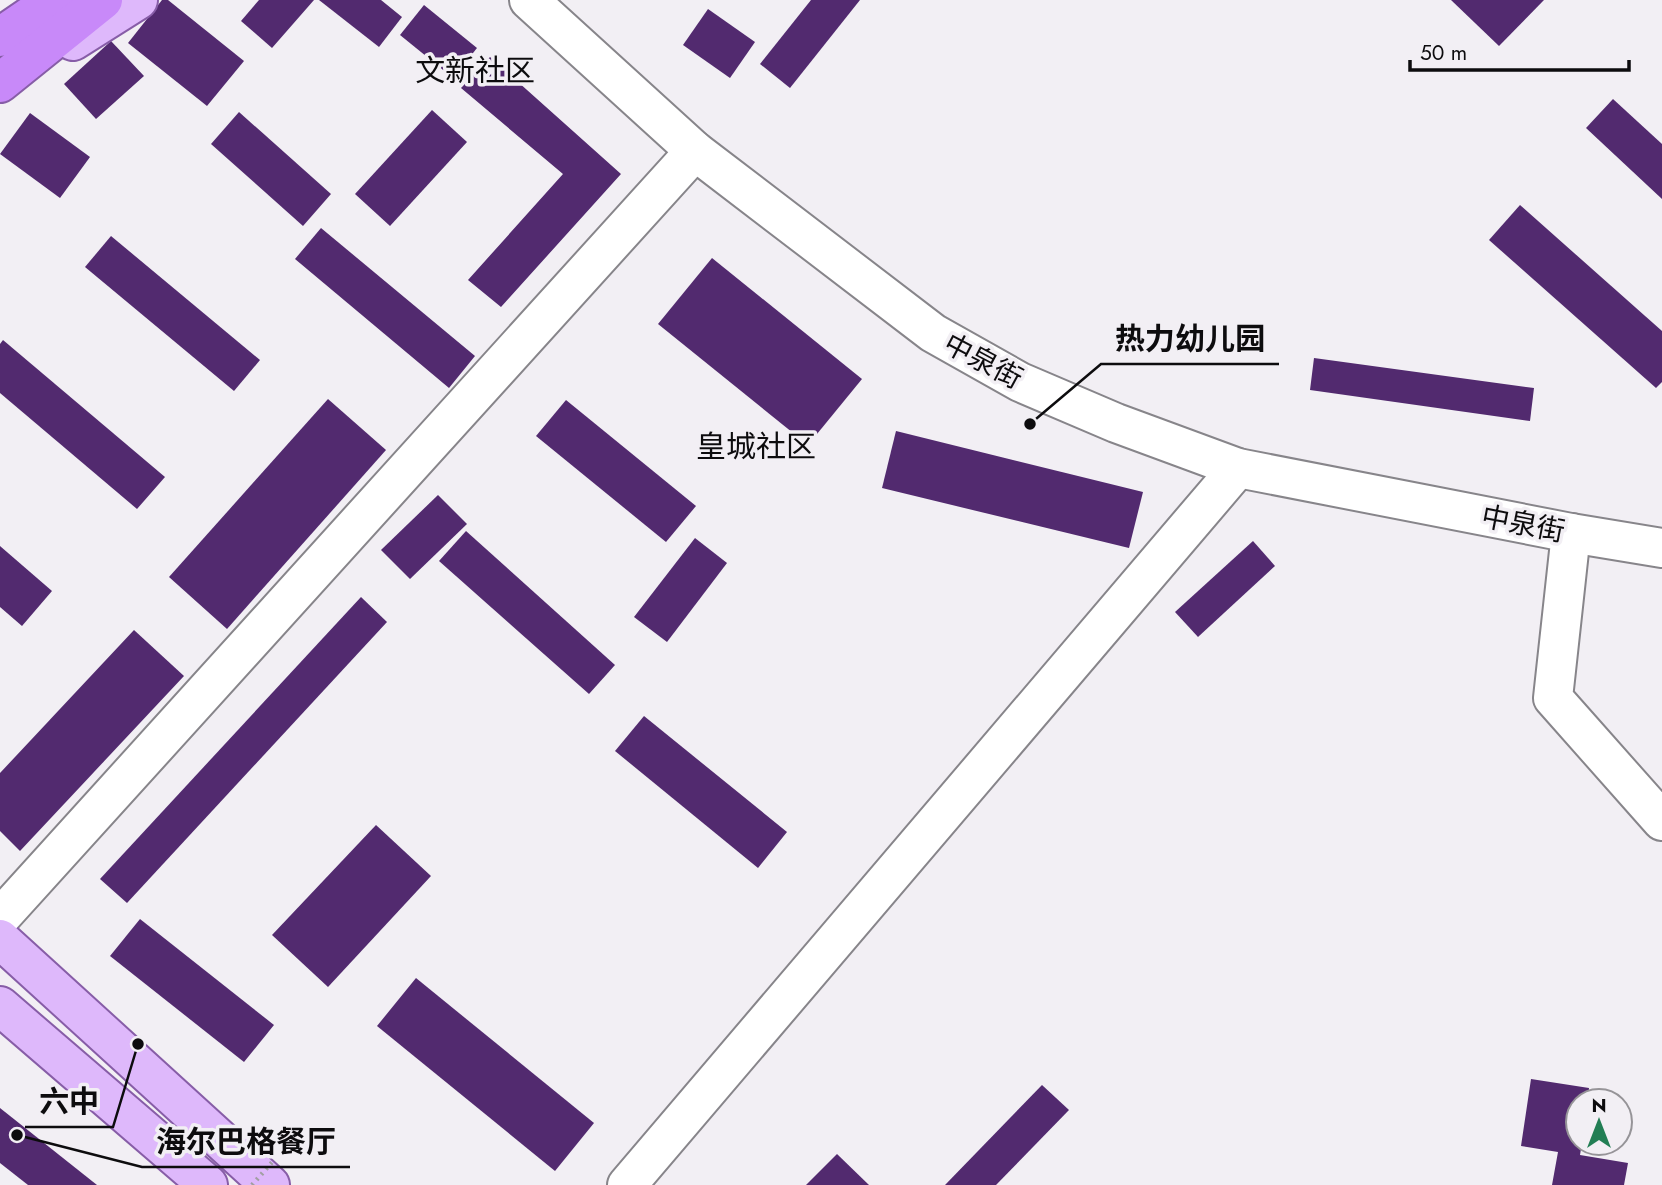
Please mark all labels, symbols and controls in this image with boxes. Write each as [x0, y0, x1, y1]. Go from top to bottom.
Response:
scale bar [1410, 28, 1629, 72]
text: 50 m [1420, 38, 1467, 68]
district label: 文新社区 [415, 49, 535, 92]
callout: 热力幼儿园 [1101, 313, 1279, 364]
text: 热力幼儿园 [1115, 317, 1265, 360]
street label: 中泉街 [936, 323, 1030, 399]
district label: 皇城社区 [696, 425, 816, 468]
street label: 中泉街 [1478, 496, 1568, 552]
callout: 六中 [25, 1076, 113, 1127]
text: 六中 [39, 1080, 99, 1123]
north arrow [1564, 1087, 1634, 1157]
text: N [1591, 1092, 1607, 1119]
callout: 海尔巴格餐厅 [142, 1116, 350, 1167]
text: 海尔巴格餐厅 [156, 1120, 336, 1163]

